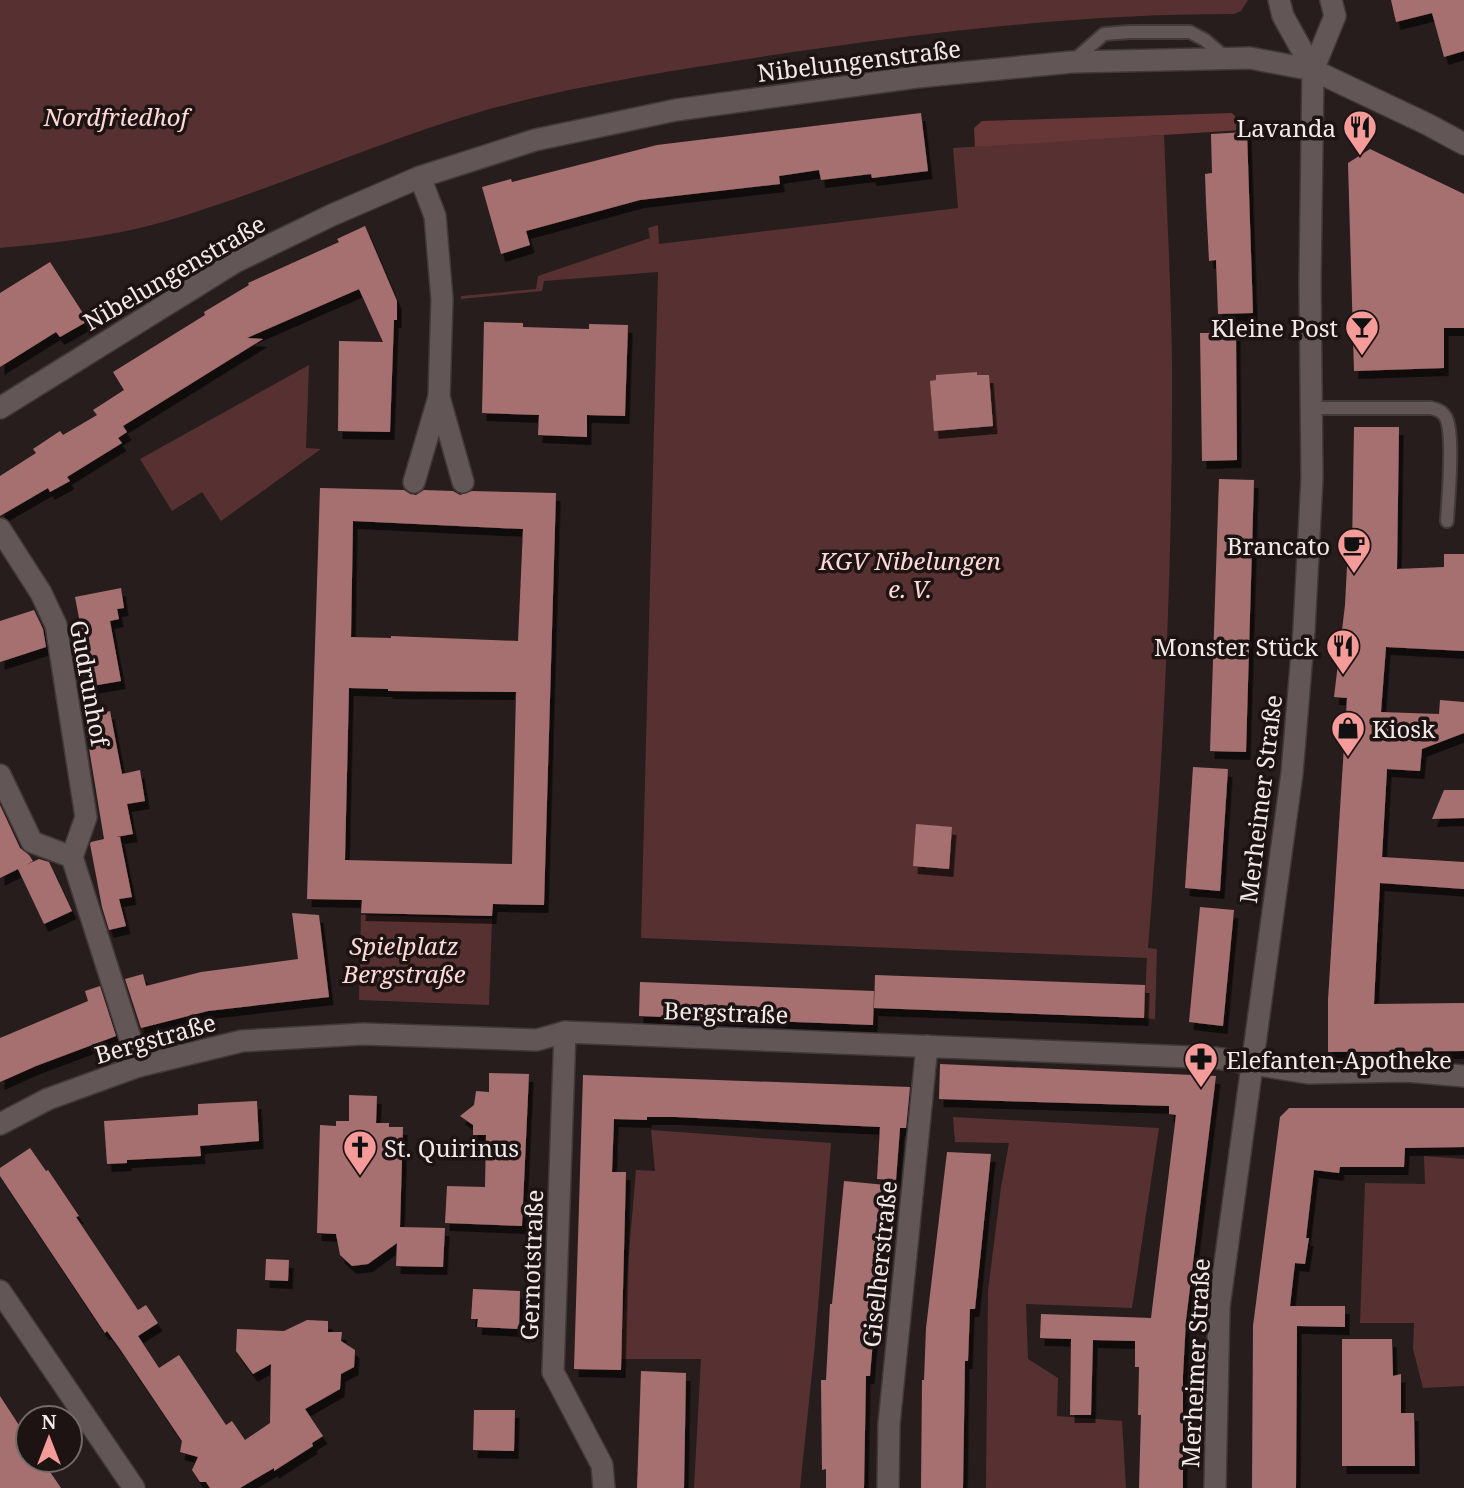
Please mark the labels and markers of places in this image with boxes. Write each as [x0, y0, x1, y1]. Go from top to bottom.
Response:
restaurant icon: Lavanda [1341, 108, 1379, 157]
place label: Lavanda [1236, 111, 1336, 144]
bar icon: Kleine Post [1343, 308, 1381, 357]
place label: Kleine Post [1211, 311, 1338, 344]
cafe icon: Brancato [1335, 526, 1373, 575]
place label: Brancato [1227, 529, 1330, 562]
restaurant icon: Monster Stück [1324, 627, 1362, 676]
place label: Monster Stück [1154, 630, 1319, 663]
shop icon: Kiosk [1329, 709, 1367, 758]
place label: Kiosk [1372, 712, 1436, 745]
pharmacy icon: Elefanten-Apotheke [1182, 1040, 1220, 1089]
place label: Elefanten-Apotheke [1226, 1043, 1452, 1076]
church icon: St. Quirinus [341, 1128, 379, 1177]
place label: St. Quirinus [384, 1131, 519, 1164]

